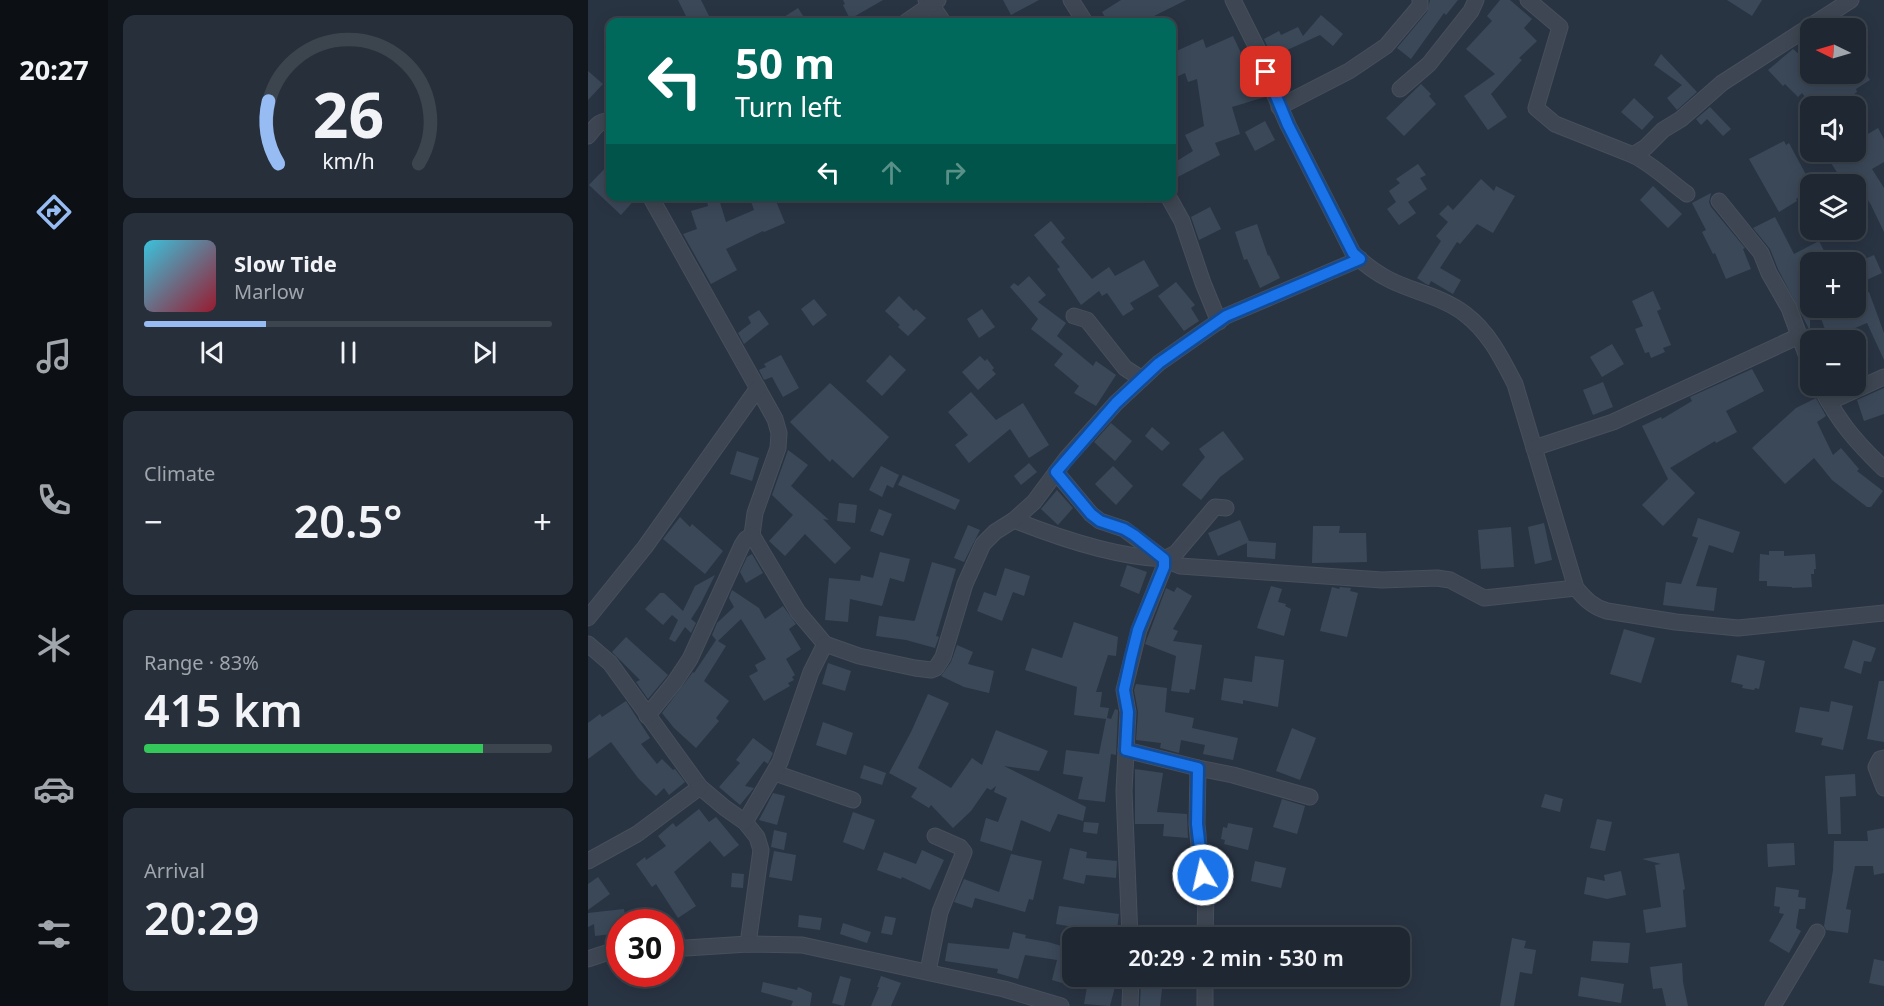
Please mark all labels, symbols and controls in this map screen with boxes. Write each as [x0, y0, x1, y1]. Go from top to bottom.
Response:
north arrow [1800, 18, 1866, 84]
map controls [1800, 18, 1866, 396]
text: 50 m [735, 34, 835, 91]
icon: left [636, 42, 714, 120]
pin [1240, 46, 1291, 97]
text: 20:27 [19, 51, 89, 88]
icon: arrive [1249, 55, 1282, 88]
text: 26 [312, 71, 384, 156]
text: Turn left [735, 88, 841, 125]
button: sound [1800, 96, 1866, 162]
text: km/h [322, 146, 374, 175]
icon: left [812, 156, 845, 189]
icon: ahead [875, 156, 908, 189]
icon: right [938, 156, 971, 189]
button: layers [1800, 174, 1866, 240]
icon: directions [33, 191, 75, 233]
text: Slow Tide [234, 248, 337, 278]
button: + [1800, 252, 1866, 318]
text: Marlow [234, 278, 304, 305]
button: − [1800, 330, 1866, 396]
icon: music [33, 335, 75, 377]
icon: previous [196, 336, 229, 369]
icon: pause [332, 336, 365, 369]
icon: next [468, 336, 501, 369]
text: Climate [144, 460, 215, 487]
icon: phone [33, 479, 75, 521]
text: 20.5° [294, 490, 402, 551]
text: − [144, 499, 163, 544]
text: + [533, 499, 552, 544]
icon: climate [33, 624, 75, 666]
text: Range · 83% [144, 649, 259, 676]
text: 415 km [144, 679, 303, 740]
icon: car [33, 768, 75, 810]
position arrow [1171, 843, 1235, 907]
text: Arrival [144, 857, 205, 884]
text: 20:29 [144, 887, 259, 948]
speed limit sign: 30 [606, 909, 684, 987]
icon: filters [33, 913, 75, 955]
text: 20:29 · 2 min · 530 m [1128, 942, 1344, 972]

